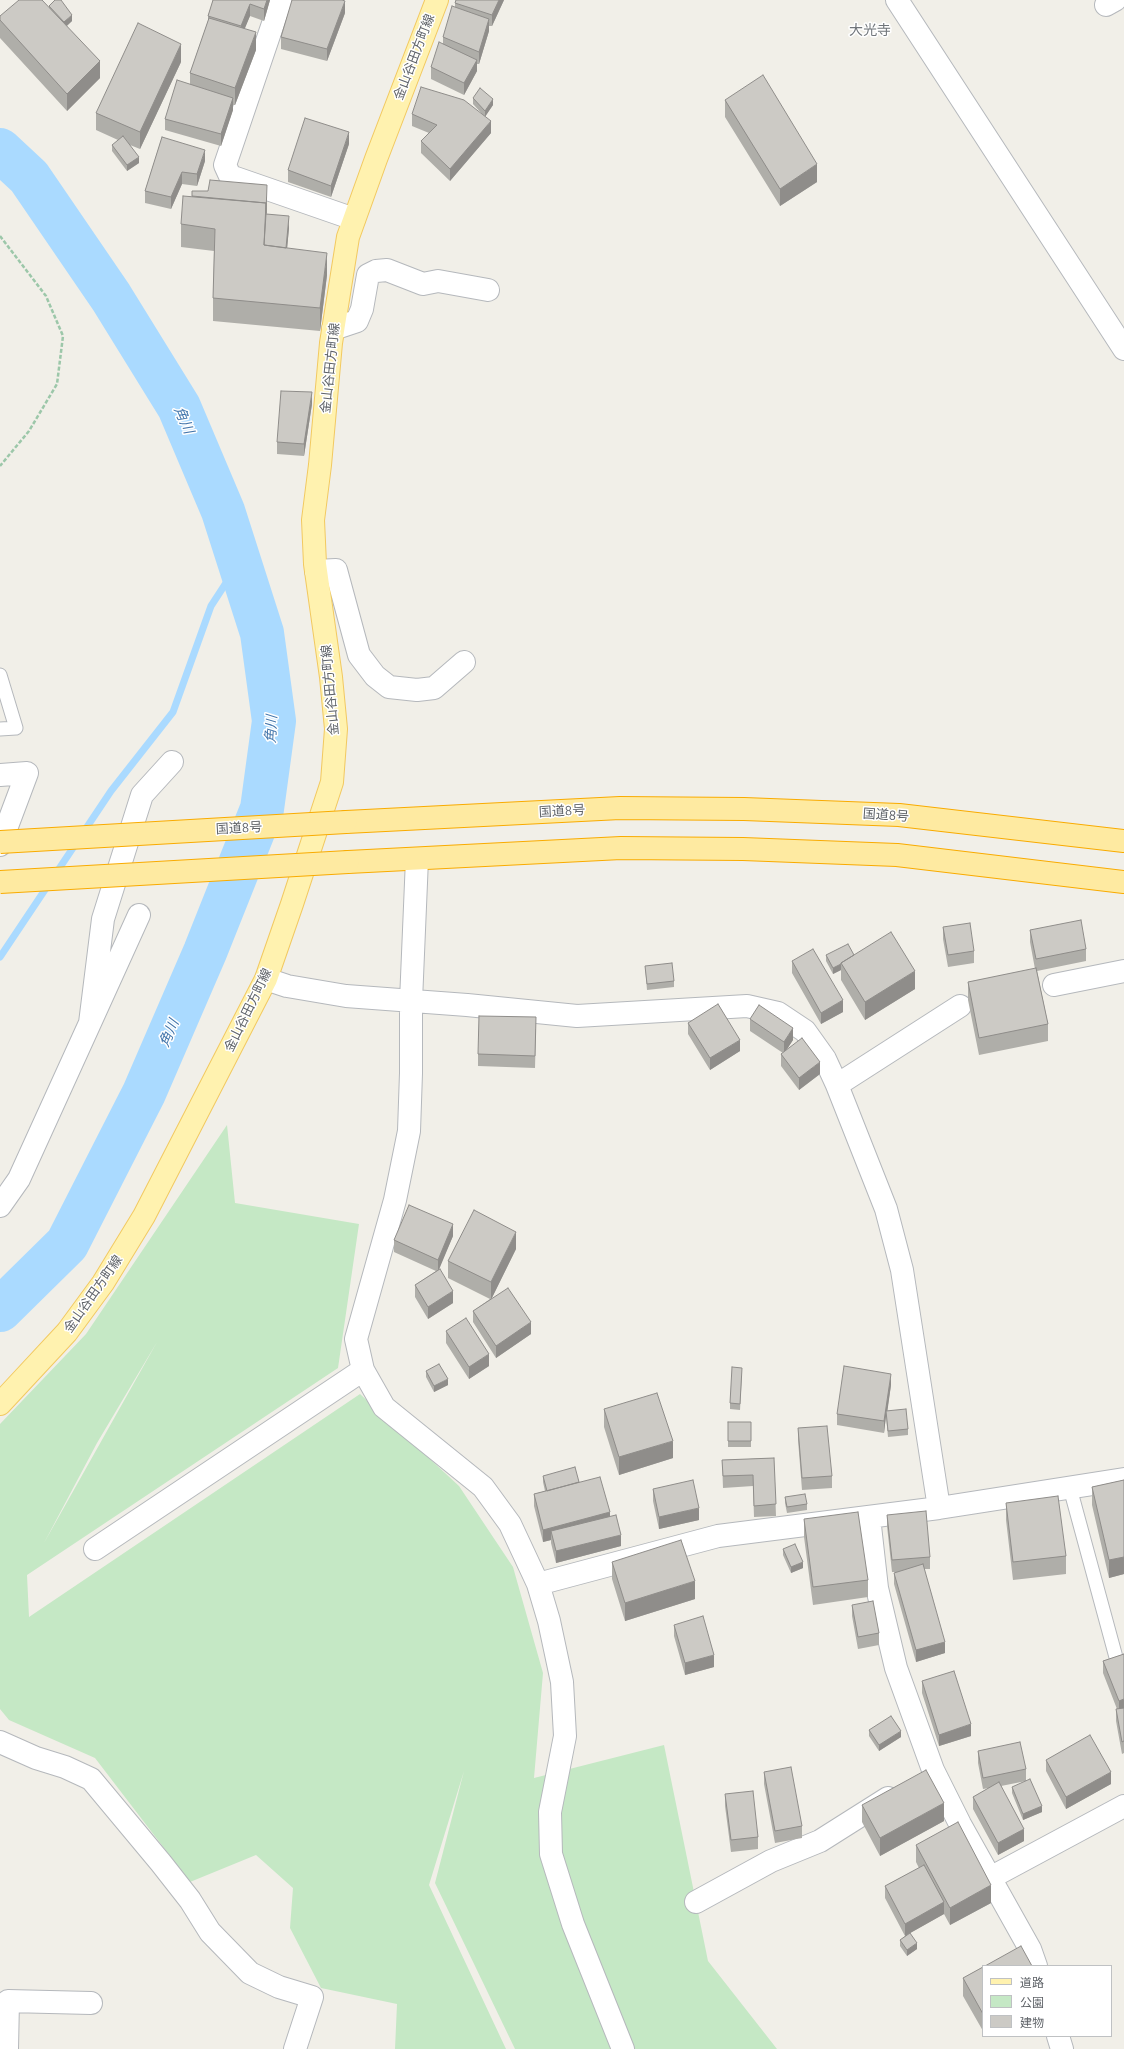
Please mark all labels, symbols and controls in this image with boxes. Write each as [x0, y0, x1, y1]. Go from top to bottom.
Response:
street label: 金山谷田方町線 [390, 12, 438, 102]
district label: 大光寺 [849, 22, 891, 38]
street label: 金山谷田方町線 [317, 322, 343, 414]
water label: 角川 [171, 404, 197, 436]
street label: 金山谷田方町線 [318, 644, 342, 736]
water label: 角川 [262, 715, 280, 743]
street label: 国道8号 [538, 802, 586, 820]
street label: 国道8号 [862, 806, 910, 824]
street label: 国道8号 [215, 819, 263, 837]
street label: 金山谷田方町線 [221, 966, 275, 1054]
water label: 角川 [156, 1017, 182, 1049]
street label: 金山谷田方町線 [61, 1252, 125, 1336]
legend [982, 1965, 1112, 2037]
text: 道路 [1020, 1976, 1044, 1989]
text: 公園 [1020, 1996, 1044, 2009]
text: 建物 [1020, 2016, 1044, 2029]

